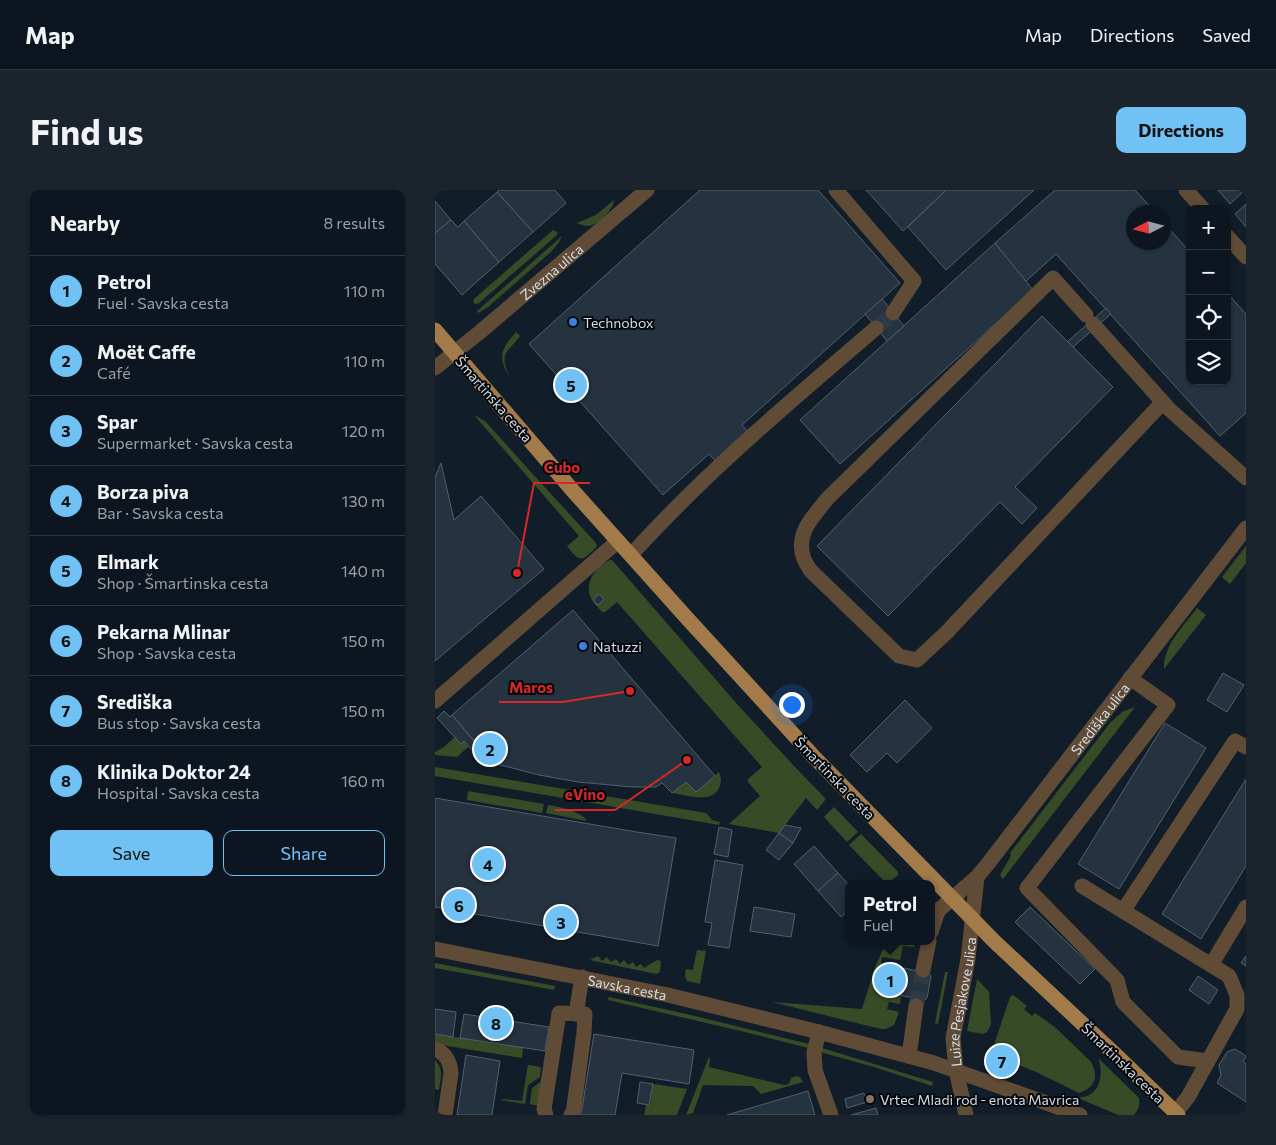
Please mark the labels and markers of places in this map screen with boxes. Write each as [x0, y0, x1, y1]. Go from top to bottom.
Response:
place label: Technobox [583, 314, 654, 331]
marker: Technobox [567, 316, 579, 328]
pin: 5 [555, 366, 587, 404]
callout: Cubo [534, 453, 590, 483]
place label: Natuzzi [593, 638, 642, 655]
marker: Natuzzi [577, 640, 589, 652]
callout: Maros [499, 672, 563, 702]
pin: 2 [474, 730, 506, 768]
callout: eVino [555, 780, 615, 810]
pin: 4 [472, 845, 504, 883]
pin: 6 [443, 886, 475, 924]
pin: 3 [545, 903, 577, 941]
pin: 1 [874, 961, 906, 999]
pin: 8 [480, 1004, 512, 1042]
pin: 7 [986, 1042, 1018, 1080]
place label: Vrtec Mladi rod - enota Mavrica [880, 1091, 1079, 1108]
marker: Vrtec Mladi rod - enota Mavrica [864, 1093, 876, 1105]

